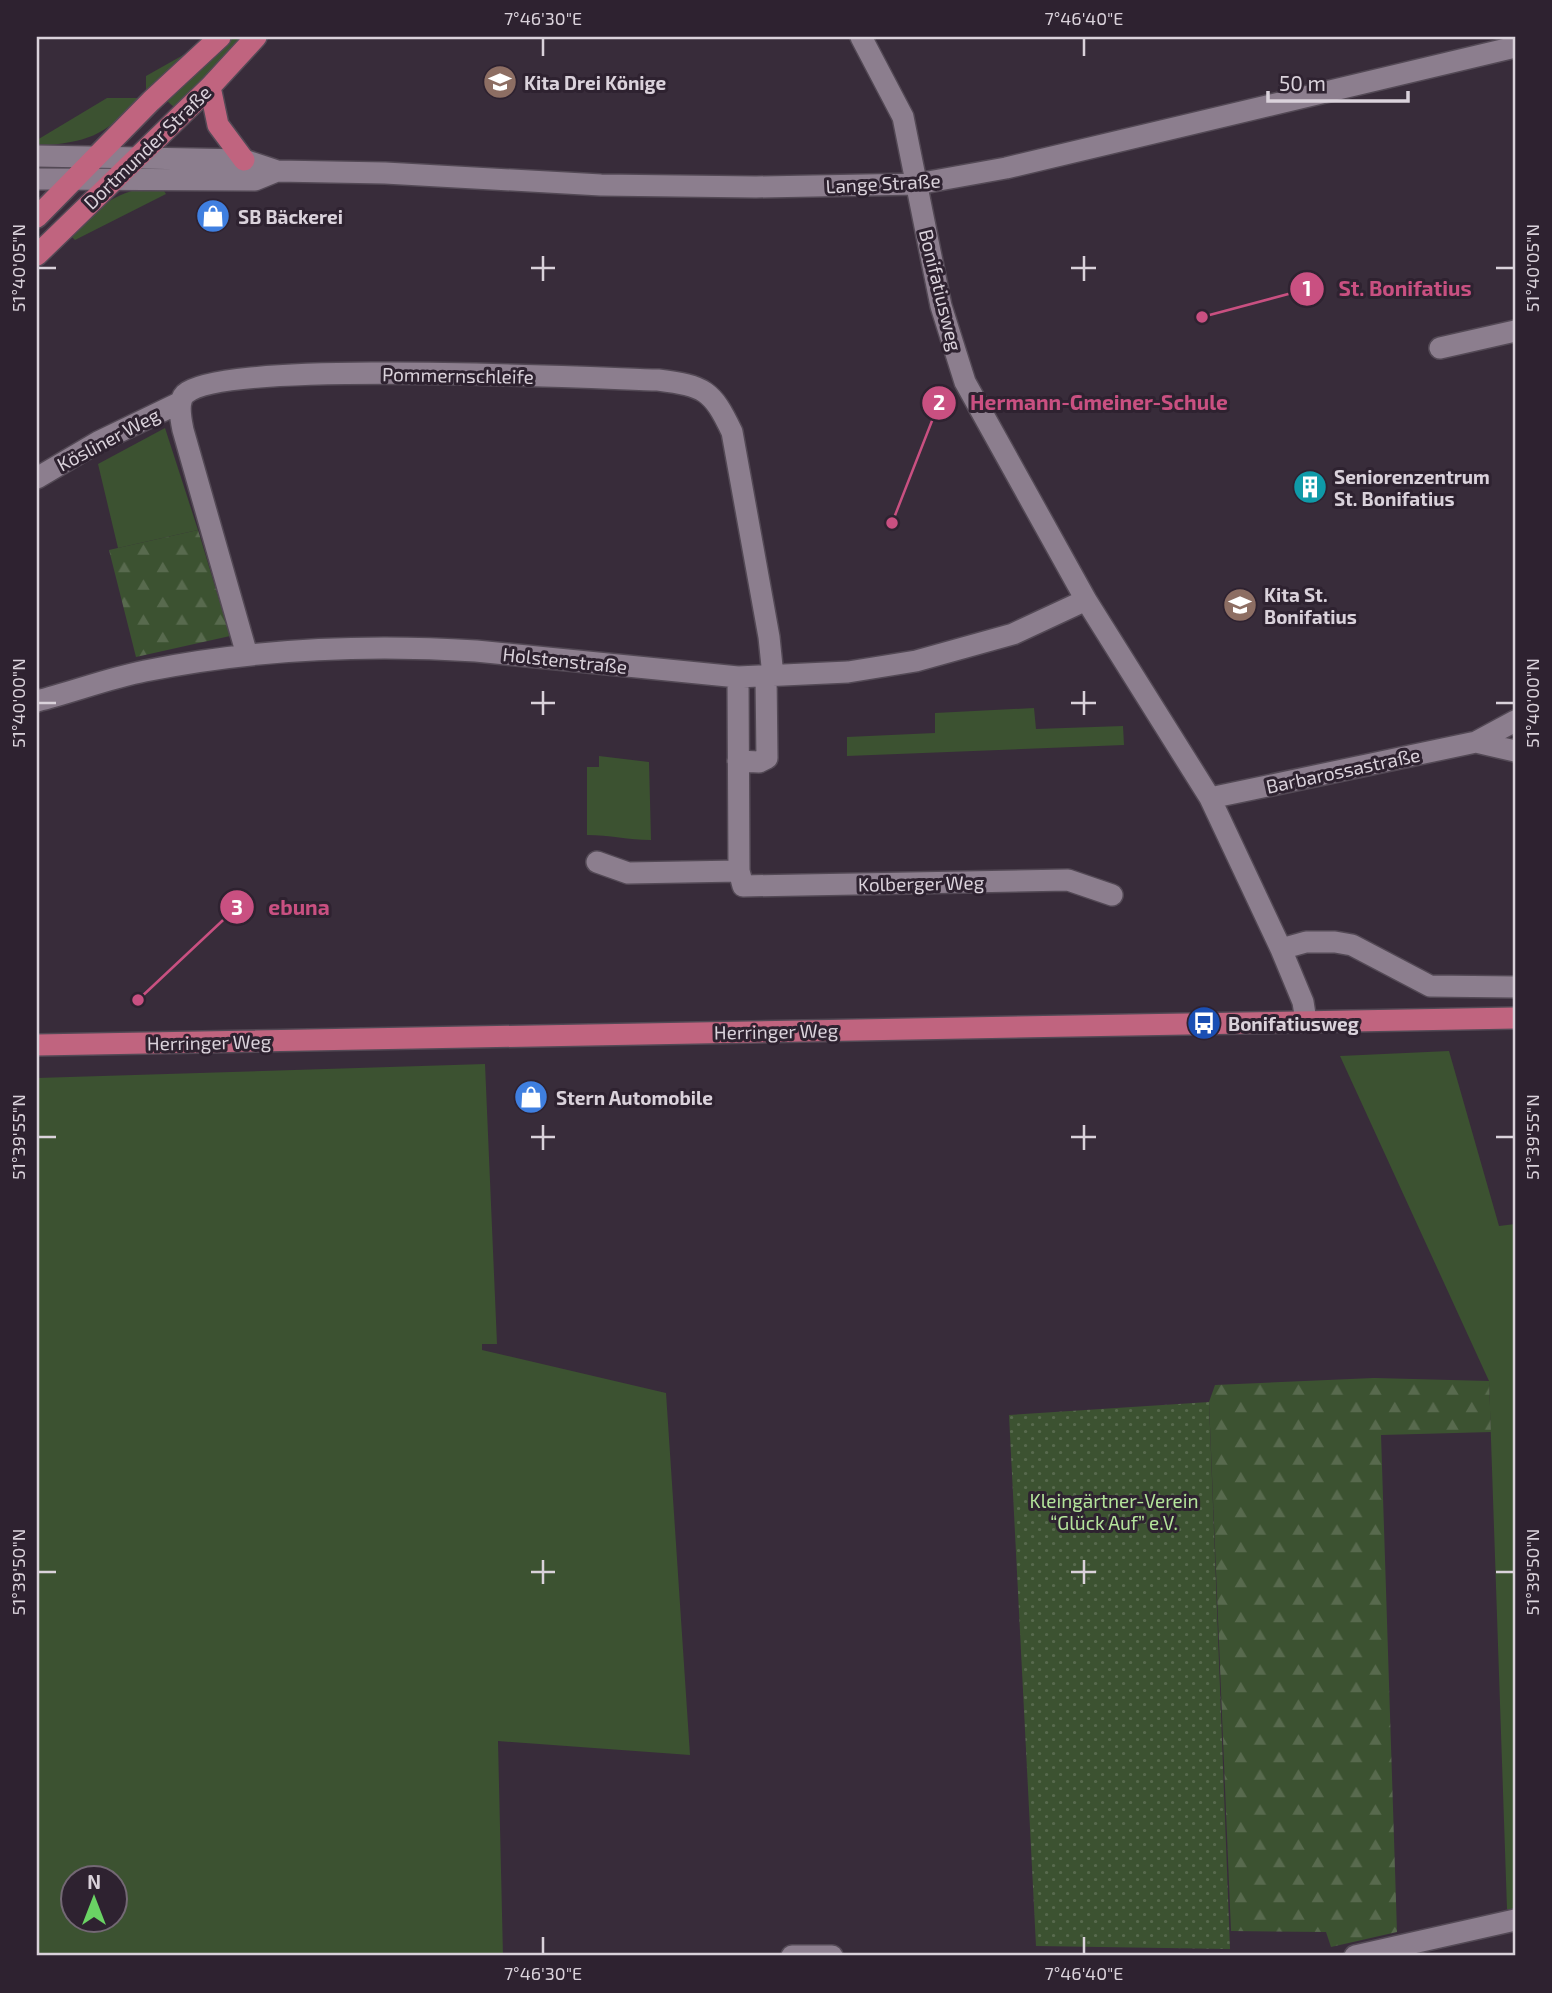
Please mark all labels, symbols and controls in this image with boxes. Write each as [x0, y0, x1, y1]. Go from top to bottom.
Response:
text: 7°46'30"E [504, 7, 582, 29]
text: 7°46'40"E [1045, 7, 1123, 29]
scale bar [1268, 60, 1408, 104]
school or university icon: Kita Drei Könige [481, 63, 519, 101]
text: 50 m [1279, 70, 1326, 95]
place label: Kita Drei Könige [524, 71, 667, 94]
street label: Dortmunder Straße [79, 80, 215, 214]
street label: Lange Straße [825, 169, 941, 197]
shop icon: SB Bäckerei [194, 197, 232, 235]
place label: SB Bäckerei [238, 205, 343, 228]
text: 51°40'05"N [7, 224, 29, 312]
text: 51°40'05"N [1521, 224, 1543, 312]
street label: Bonifatiusweg [915, 227, 967, 354]
callout: St. Bonifatius [1290, 268, 1486, 310]
text: 1 [1302, 275, 1312, 300]
text: St. Bonifatius [1338, 275, 1472, 300]
street label: Pommernschleife [382, 362, 534, 388]
callout: Hermann-Gmeiner-Schule [921, 382, 1242, 424]
text: 2 [933, 389, 945, 414]
text: Hermann-Gmeiner-Schule [970, 389, 1228, 414]
street label: Kösliner Weg [53, 402, 164, 476]
place label: Seniorenzentrum St. Bonifatius [1334, 465, 1490, 510]
building icon: Seniorenzentrum St. Bonifatius [1291, 468, 1329, 506]
place label: Kita St. Bonifatius [1264, 583, 1357, 628]
school or university icon: Kita St. Bonifatius [1221, 586, 1259, 624]
street label: Holstenstraße [502, 642, 628, 678]
text: 51°40'00"N [7, 658, 29, 748]
text: 51°40'00"N [1521, 658, 1543, 748]
street label: Barbarossastraße [1264, 742, 1422, 798]
street label: Kolberger Weg [858, 870, 985, 896]
callout: ebuna [220, 886, 344, 928]
text: 3 [231, 894, 243, 919]
text: ebuna [268, 894, 330, 919]
bus stop icon: Bonifatiusweg [1185, 1004, 1223, 1042]
place label: Bonifatiusweg [1228, 1012, 1359, 1035]
street label: Herringer Weg [714, 1018, 839, 1044]
street label: Herringer Weg [147, 1029, 272, 1055]
shop icon: Stern Automobile [512, 1078, 550, 1116]
place label: Stern Automobile [556, 1086, 713, 1109]
text: 51°39'55"N [7, 1094, 29, 1180]
text: 51°39'55"N [1521, 1094, 1543, 1180]
park label: Kleingärtner-Verein “Glück Auf” e.V. [1029, 1489, 1199, 1534]
text: 51°39'50"N [7, 1529, 29, 1615]
text: 51°39'50"N [1521, 1529, 1543, 1615]
north arrow [60, 1864, 130, 1934]
text: N [87, 1870, 101, 1893]
text: 7°46'30"E [504, 1962, 582, 1984]
text: 7°46'40"E [1045, 1962, 1123, 1984]

